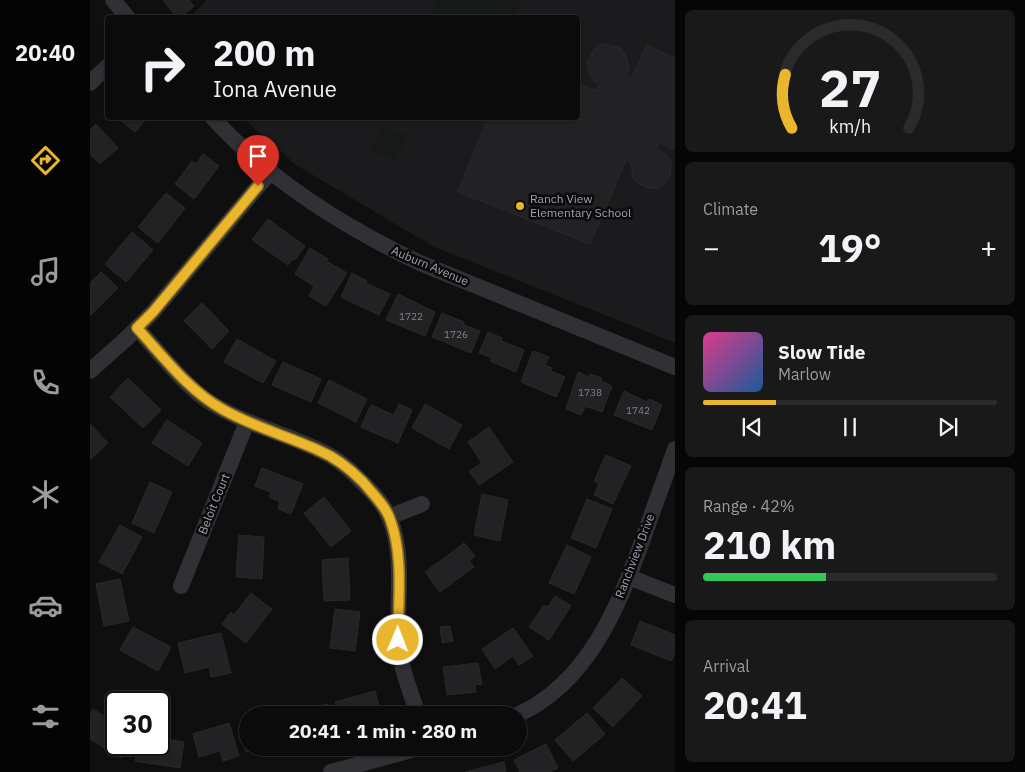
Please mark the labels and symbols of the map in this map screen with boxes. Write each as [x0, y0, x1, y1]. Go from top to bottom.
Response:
pin [237, 135, 279, 186]
place label: Ranch View Elementary School [530, 191, 631, 220]
marker: Ranch View Elementary School [514, 200, 526, 212]
street label: Auburn Avenue [389, 243, 471, 289]
house number: 1722 [399, 310, 423, 323]
house number: 1726 [444, 328, 468, 341]
house number: 1738 [578, 386, 602, 399]
house number: 1742 [626, 404, 650, 417]
street label: Beloit Court [195, 471, 232, 536]
street label: Ranchview Drive [612, 511, 658, 600]
position arrow [371, 613, 423, 665]
speed limit sign: 30 [105, 691, 170, 756]

